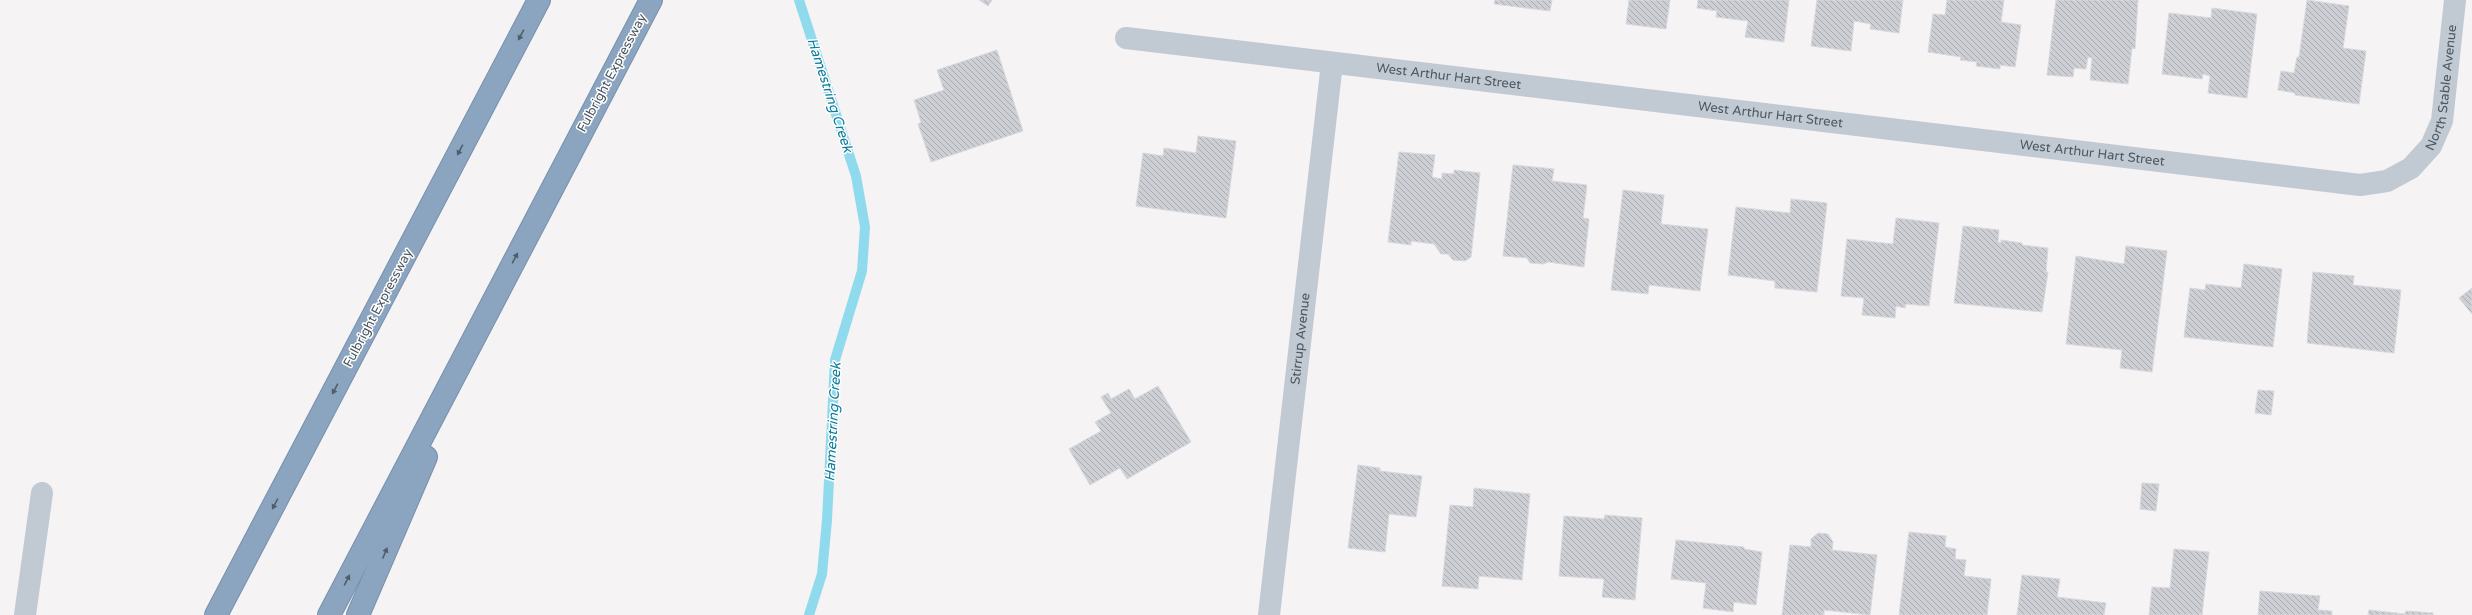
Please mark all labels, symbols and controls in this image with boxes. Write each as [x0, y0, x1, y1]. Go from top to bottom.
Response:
street label: Fulbright Expressway [574, 11, 650, 135]
street label: North Stable Avenue [2422, 24, 2460, 153]
one-way arrow [517, 29, 524, 40]
water label: Hamestring Creek [803, 36, 857, 156]
street label: West Arthur Hart Street [1375, 60, 1522, 93]
street label: West Arthur Hart Street [1697, 98, 1844, 131]
street label: West Arthur Hart Street [2019, 137, 2166, 170]
one-way arrow [457, 144, 464, 155]
street label: Fulbright Expressway [340, 246, 416, 370]
one-way arrow [511, 252, 518, 264]
street label: Stirrup Avenue [1287, 292, 1314, 385]
water label: Hamestring Creek [821, 361, 845, 482]
one-way arrow [332, 383, 338, 395]
one-way arrow [271, 498, 278, 510]
one-way arrow [382, 547, 388, 559]
one-way arrow [344, 575, 350, 586]

